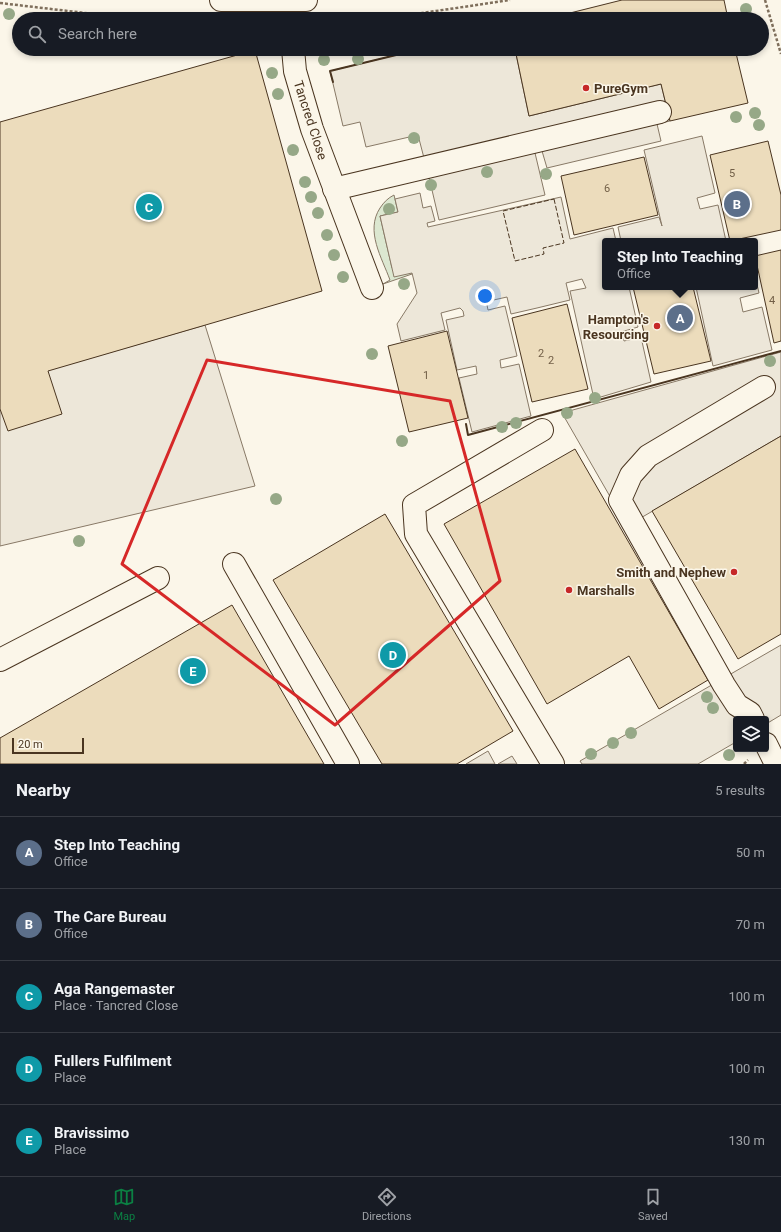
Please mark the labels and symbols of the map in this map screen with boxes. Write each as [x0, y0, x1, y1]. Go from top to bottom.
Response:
street label: Tancred Close [291, 79, 330, 162]
place label: PureGym [594, 81, 648, 96]
marker: PureGym [581, 83, 591, 93]
house number: 5 [729, 167, 735, 180]
house number: 6 [604, 182, 610, 195]
pin: B [724, 189, 750, 219]
pin: C [136, 192, 162, 222]
your location [475, 286, 495, 306]
house number: 4 [769, 294, 775, 307]
pin: A [667, 303, 693, 333]
place label: Hampton's Resourcing [583, 312, 649, 342]
marker: Hampton's Resourcing [652, 321, 662, 331]
house number: 2 [538, 347, 544, 360]
house number: 2 [548, 354, 554, 367]
house number: 1 [423, 369, 429, 382]
place label: Smith and Nephew [616, 565, 726, 580]
marker: Smith and Nephew [729, 567, 739, 577]
place label: Marshalls [577, 583, 635, 598]
marker: Marshalls [564, 585, 574, 595]
pin: D [380, 640, 406, 670]
pin: E [180, 656, 206, 686]
scale bar [12, 736, 84, 755]

